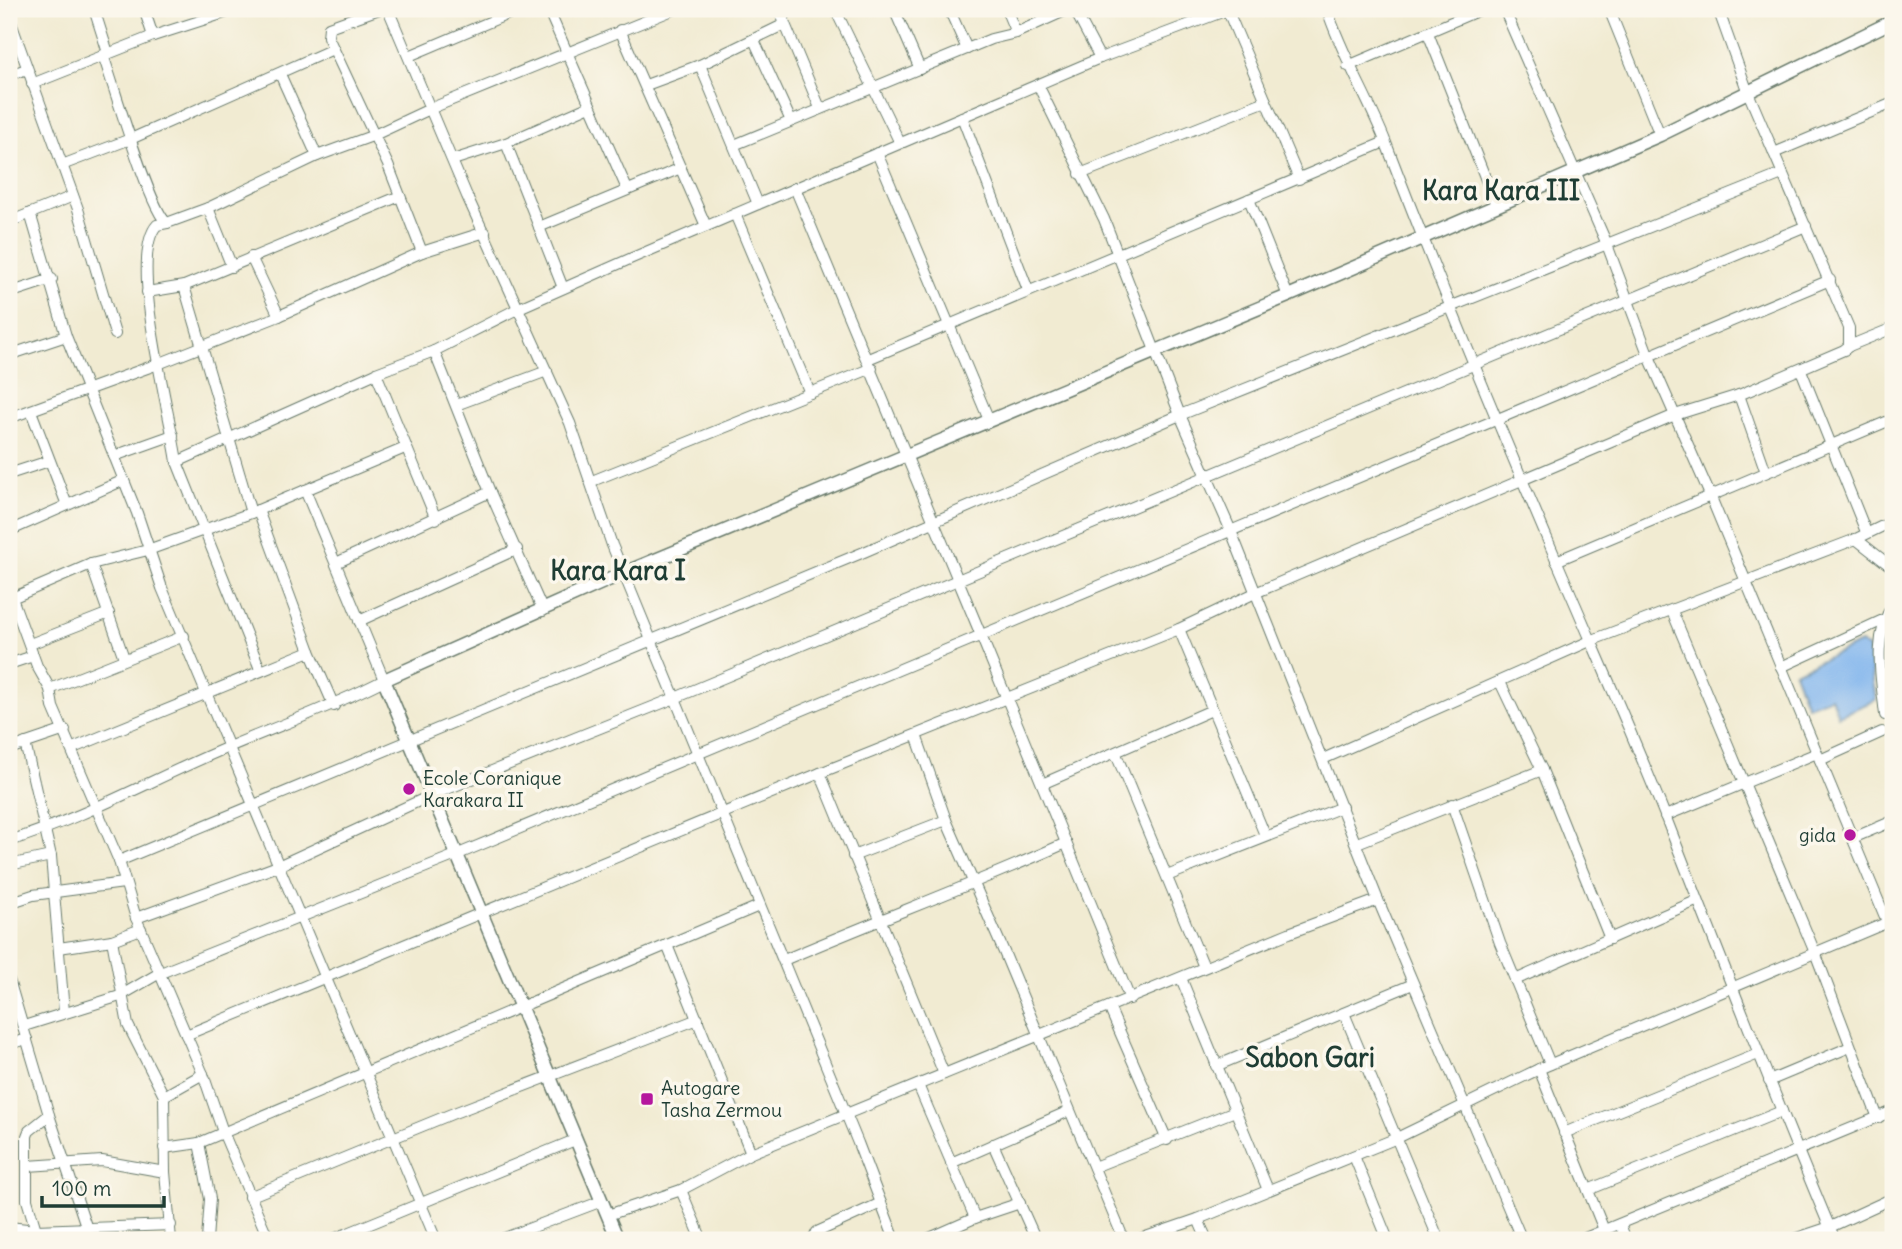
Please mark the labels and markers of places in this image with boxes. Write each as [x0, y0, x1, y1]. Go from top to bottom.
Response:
place label: Ecole Coranique Karakara II [423, 766, 561, 812]
marker: Ecole Coranique Karakara II [401, 781, 417, 797]
place label: gida [1799, 823, 1836, 847]
marker: gida [1842, 827, 1858, 843]
place label: Autogare Tasha Zermou [661, 1076, 782, 1122]
marker: Autogare Tasha Zermou [639, 1091, 655, 1107]

